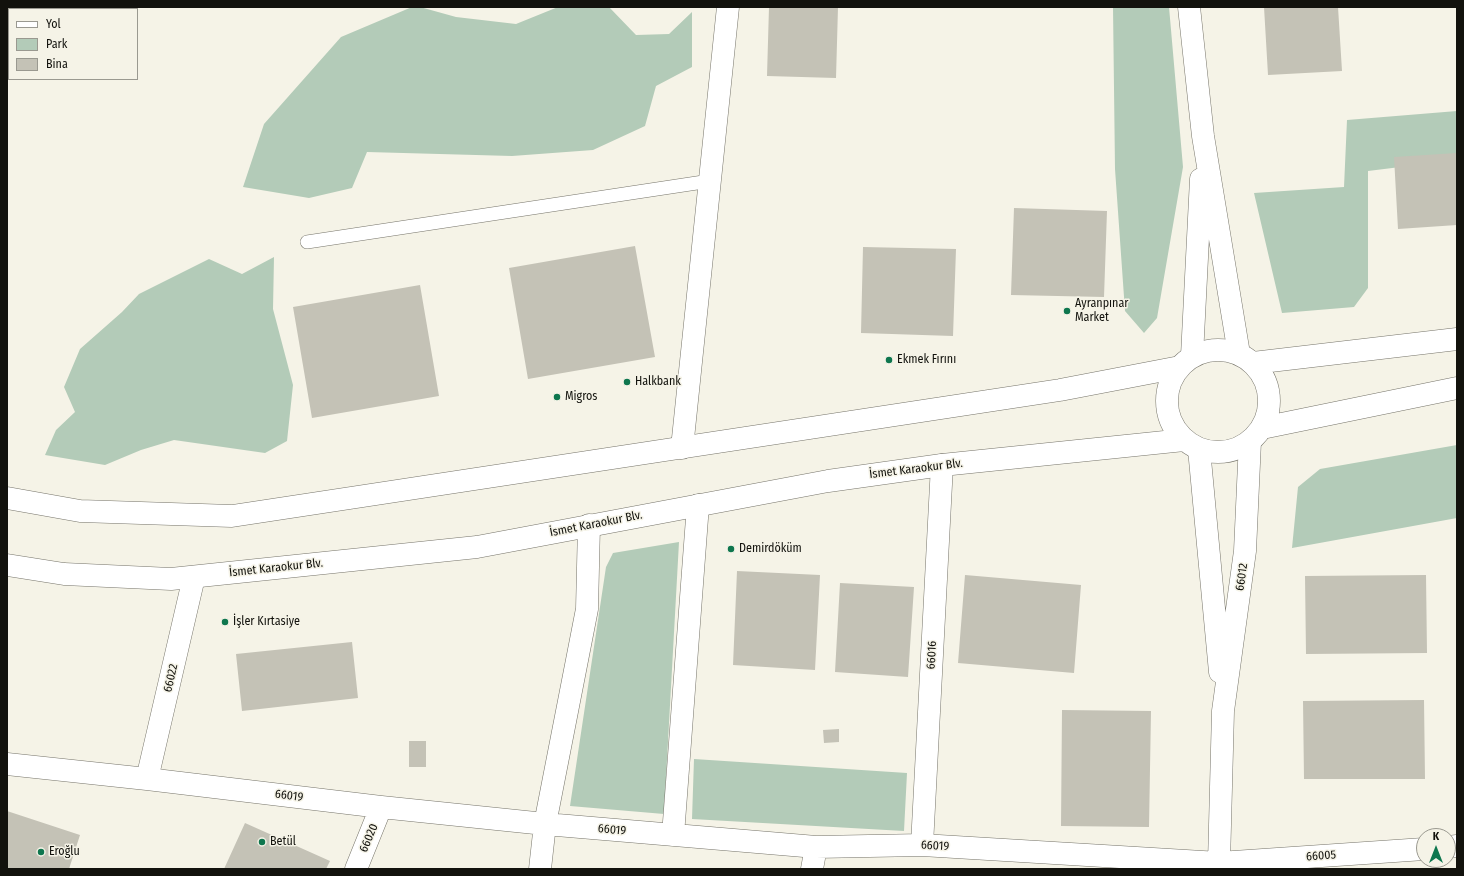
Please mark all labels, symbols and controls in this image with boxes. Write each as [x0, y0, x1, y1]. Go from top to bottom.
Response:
legend [8, 8, 138, 80]
text: Yol [46, 17, 61, 31]
text: Park [46, 37, 67, 51]
text: Bina [46, 57, 68, 71]
place label: Ayranpınar Market [1075, 297, 1128, 325]
marker: Ayranpınar Market [1062, 306, 1072, 316]
place label: Ekmek Fırını [897, 353, 956, 367]
marker: Ekmek Fırını [884, 355, 894, 365]
place label: Halkbank [635, 375, 681, 389]
marker: Halkbank [622, 377, 632, 387]
place label: Migros [565, 390, 597, 404]
marker: Migros [552, 392, 562, 402]
street label: İsmet Karaokur Blv. [868, 456, 964, 482]
street label: İsmet Karaokur Blv. [548, 508, 644, 540]
place label: Demirdöküm [739, 542, 802, 556]
marker: Demirdöküm [726, 544, 736, 554]
street label: İsmet Karaokur Blv. [228, 556, 324, 580]
street label: 66012 [1233, 562, 1251, 592]
place label: İşler Kırtasiye [233, 615, 300, 629]
marker: İşler Kırtasiye [220, 617, 230, 627]
street label: 66016 [924, 640, 940, 670]
street label: 66022 [161, 662, 181, 694]
street label: 66019 [274, 787, 304, 805]
street label: 66020 [357, 822, 381, 854]
street label: 66019 [597, 822, 627, 838]
north arrow [1416, 828, 1456, 868]
text: K [1433, 830, 1439, 843]
place label: Betül [270, 835, 296, 849]
marker: Betül [257, 837, 267, 847]
street label: 66019 [920, 838, 950, 854]
place label: Eroğlu [49, 845, 80, 859]
marker: Eroğlu [36, 847, 46, 857]
street label: 66005 [1306, 848, 1336, 864]

